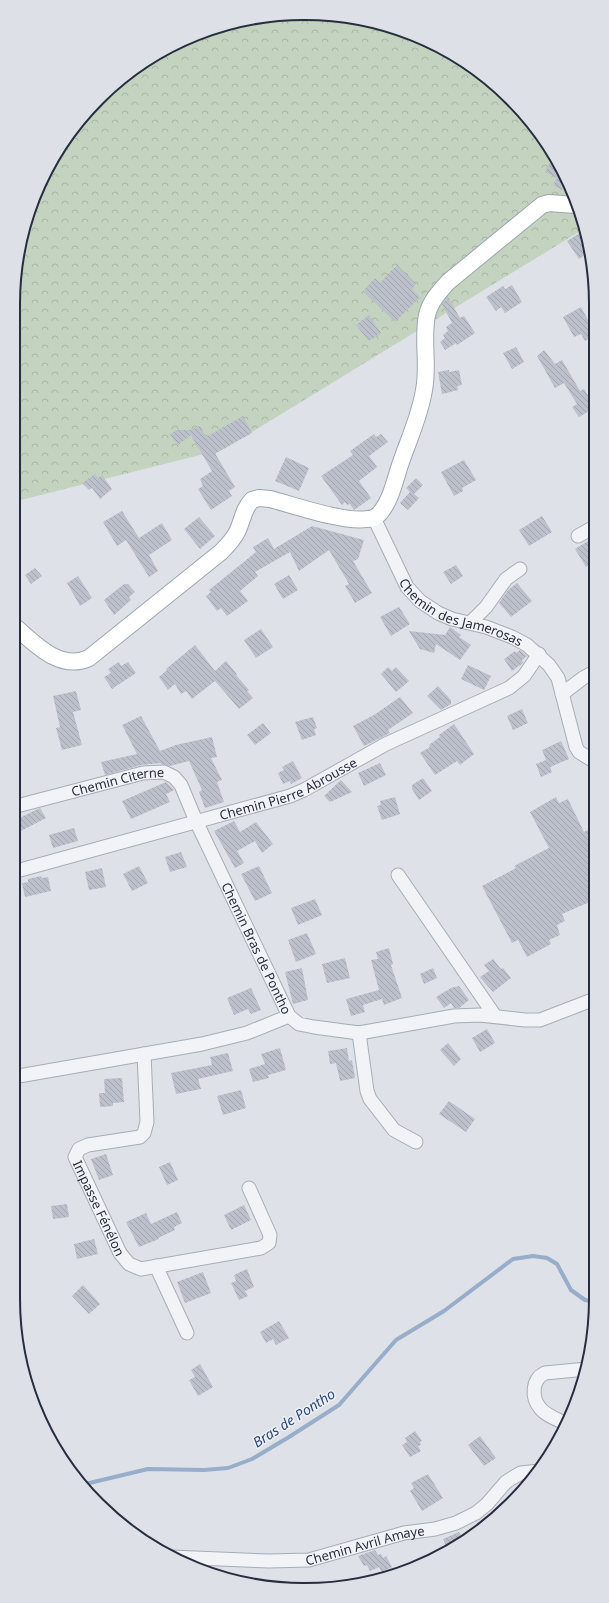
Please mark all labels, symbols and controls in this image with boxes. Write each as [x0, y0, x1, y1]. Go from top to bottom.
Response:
street label: Chemin des Jamerosas [395, 575, 526, 650]
street label: Chemin Pierre Abrousse [217, 753, 360, 824]
street label: Chemin Citerne [69, 763, 165, 800]
street label: Chemin Bras de Pontho [217, 879, 296, 1017]
street label: Impasse Fénélon [69, 1157, 129, 1259]
water label: Bras de Pontho [249, 1384, 339, 1451]
street label: Chemin Avril Amaye [303, 1521, 425, 1570]

